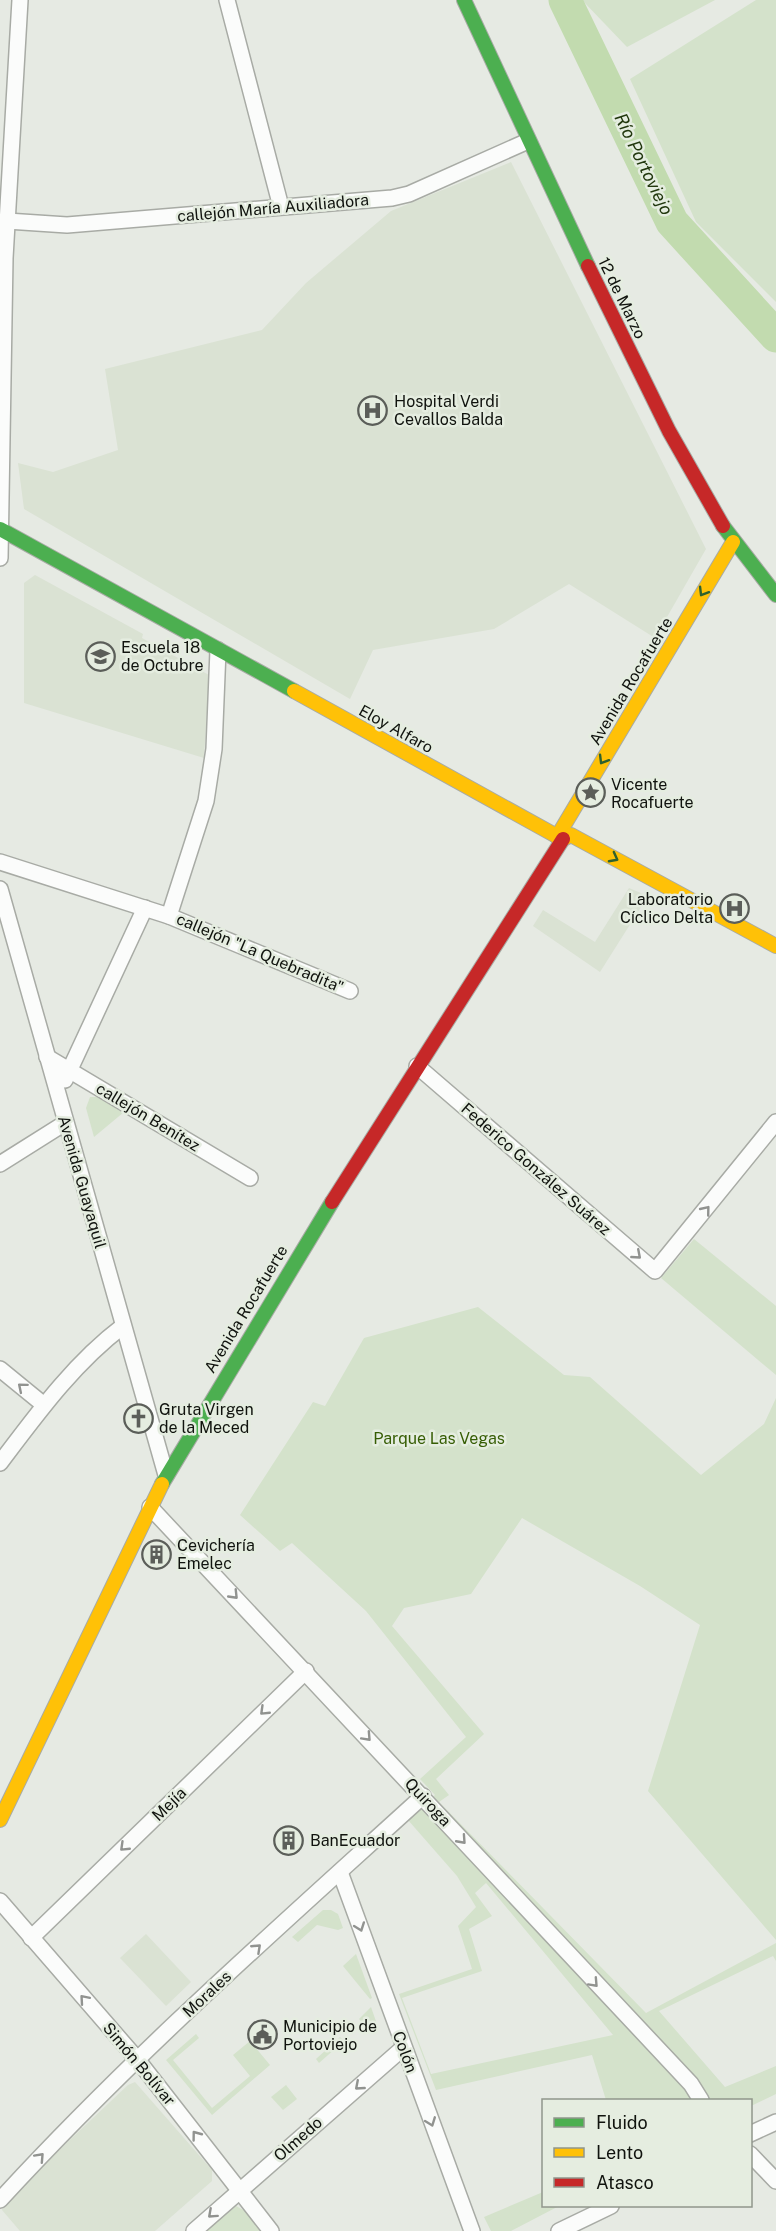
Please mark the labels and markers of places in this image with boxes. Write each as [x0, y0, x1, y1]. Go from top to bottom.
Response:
place label: Hospital Verdi Cevallos Balda [394, 392, 503, 429]
hospital icon: Hospital Verdi Cevallos Balda [357, 394, 389, 426]
place label: Escuela 18 de Octubre [121, 638, 204, 675]
school or university icon: Escuela 18 de Octubre [84, 640, 116, 672]
place label: Vicente Rocafuerte [611, 775, 694, 812]
place icon: Vicente Rocafuerte [574, 777, 606, 809]
place label: Laboratorio Cíclico Delta [620, 890, 713, 927]
hospital icon: Laboratorio Cíclico Delta [718, 892, 750, 924]
place label: Gruta Virgen de la Meced [159, 1400, 254, 1437]
church icon: Gruta Virgen de la Meced [122, 1402, 154, 1434]
place label: Cevichería Emelec [177, 1536, 255, 1573]
building icon: Cevichería Emelec [140, 1538, 172, 1570]
building icon: BanEcuador [273, 1824, 305, 1856]
place label: BanEcuador [310, 1831, 400, 1850]
place label: Municipio de Portoviejo [283, 2017, 377, 2054]
public building icon: Municipio de Portoviejo [246, 2019, 278, 2051]

